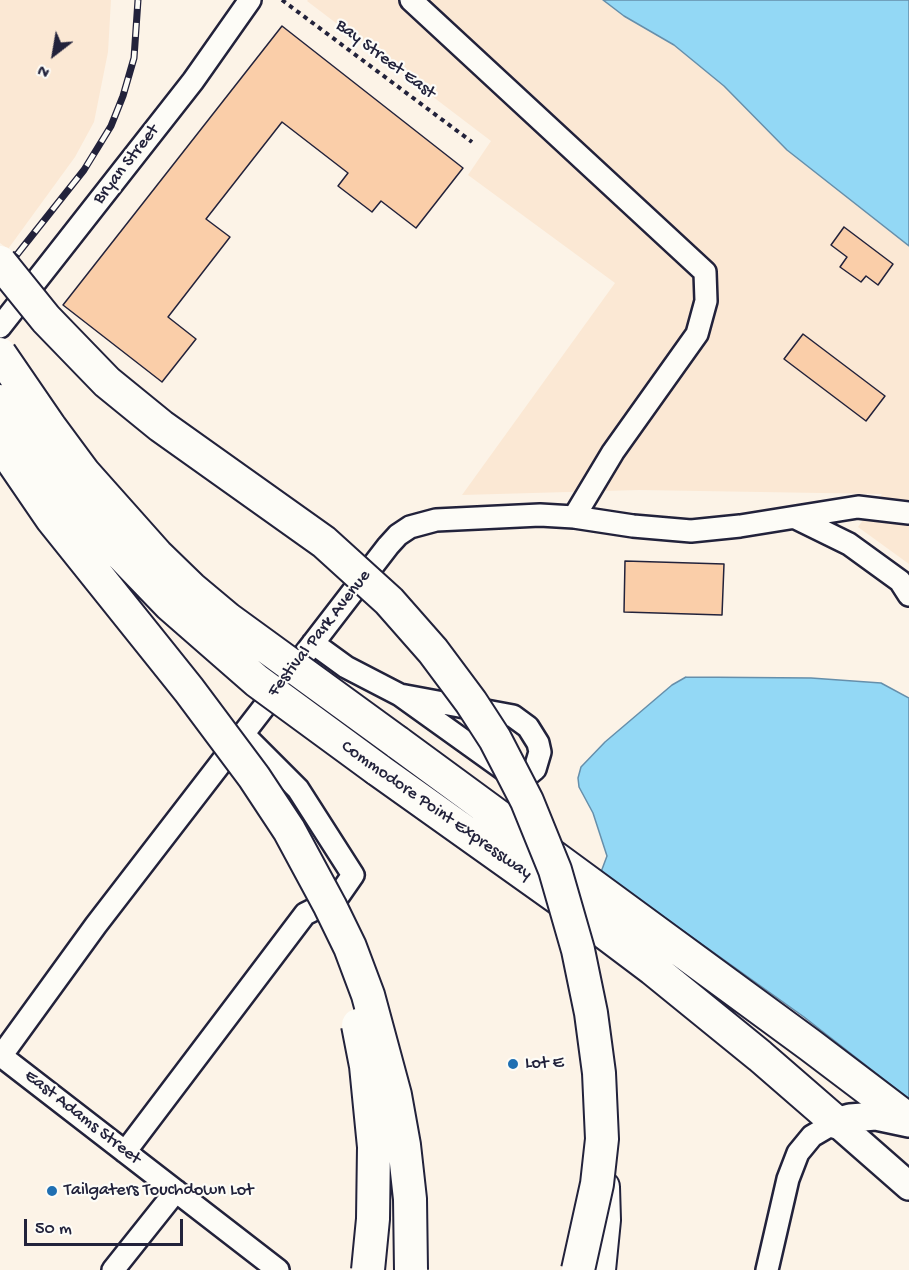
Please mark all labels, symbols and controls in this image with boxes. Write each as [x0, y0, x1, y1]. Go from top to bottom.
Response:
street label: Bay Street East [331, 15, 439, 105]
north arrow [24, 24, 84, 84]
text: N [35, 59, 54, 81]
street label: Bryan Street [89, 121, 165, 209]
street label: Festival Park Avenue [264, 566, 376, 702]
street label: Commodore Point Expressway [336, 737, 536, 885]
place label: Lot E [525, 1053, 564, 1075]
marker: Lot E [506, 1057, 520, 1071]
street label: East Adams Street [19, 1066, 145, 1170]
place label: Tailgaters Touchdown Lot [64, 1180, 253, 1202]
marker: Tailgaters Touchdown Lot [45, 1184, 59, 1198]
scale bar [27, 1207, 186, 1245]
text: 50 m [35, 1219, 72, 1240]

